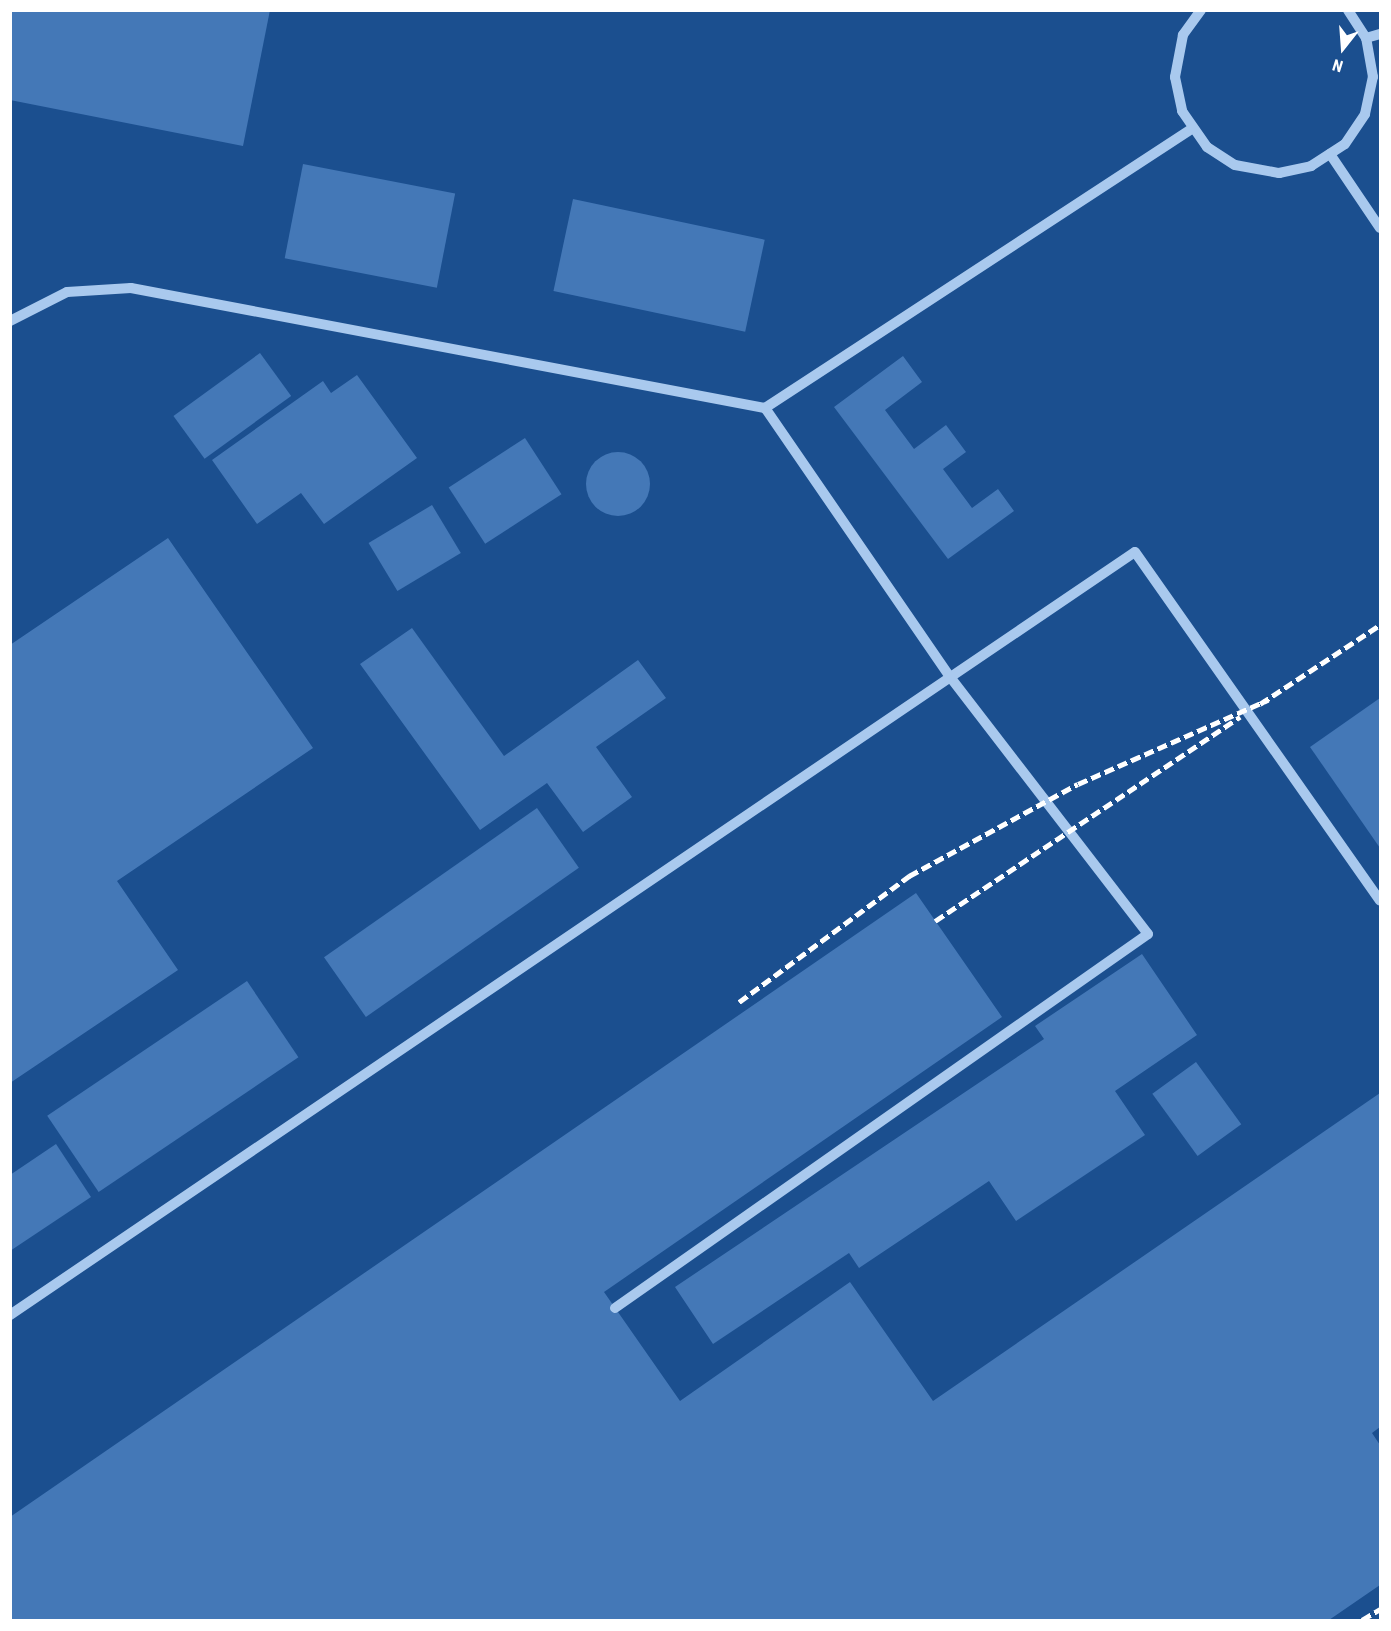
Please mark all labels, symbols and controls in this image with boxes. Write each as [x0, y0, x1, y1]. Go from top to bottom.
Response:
north arrow [1313, 18, 1373, 78]
text: N [1330, 55, 1345, 76]

